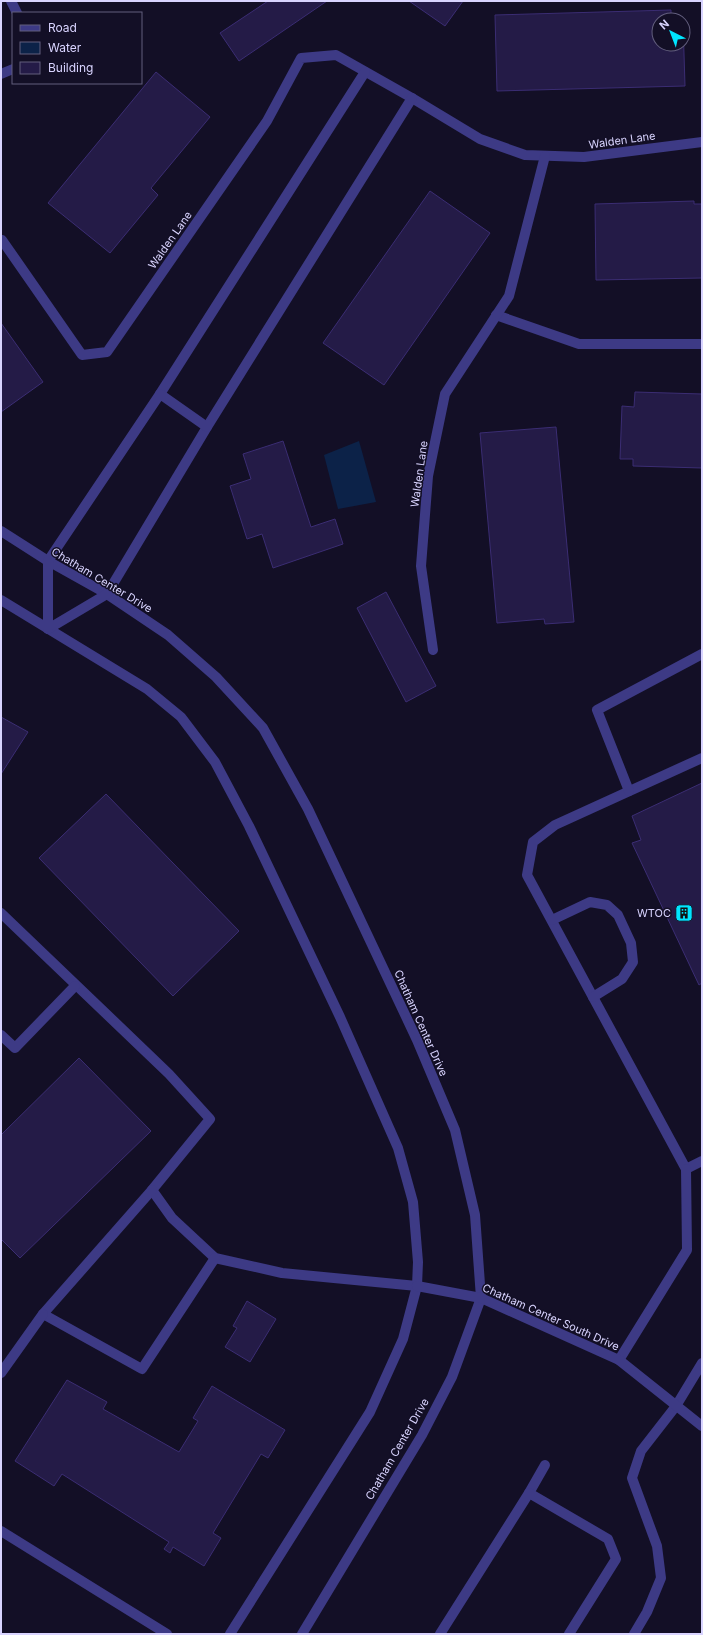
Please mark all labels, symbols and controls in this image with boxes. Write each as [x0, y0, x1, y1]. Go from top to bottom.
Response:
legend [12, 12, 142, 84]
north arrow [651, 12, 691, 52]
text: N [657, 17, 672, 33]
text: Road [48, 20, 77, 35]
text: Water [48, 40, 82, 55]
text: Building [48, 60, 93, 75]
street label: Walden Lane [588, 128, 656, 152]
street label: Walden Lane [145, 208, 195, 272]
street label: Walden Lane [407, 440, 431, 508]
street label: Chatham Center Drive [49, 544, 155, 616]
building icon: WTOC [674, 903, 694, 923]
place label: WTOC [637, 906, 671, 920]
street label: Chatham Center Drive [391, 968, 451, 1078]
street label: Chatham Center South Drive [480, 1280, 622, 1354]
street label: Chatham Center Drive [362, 1396, 432, 1502]

